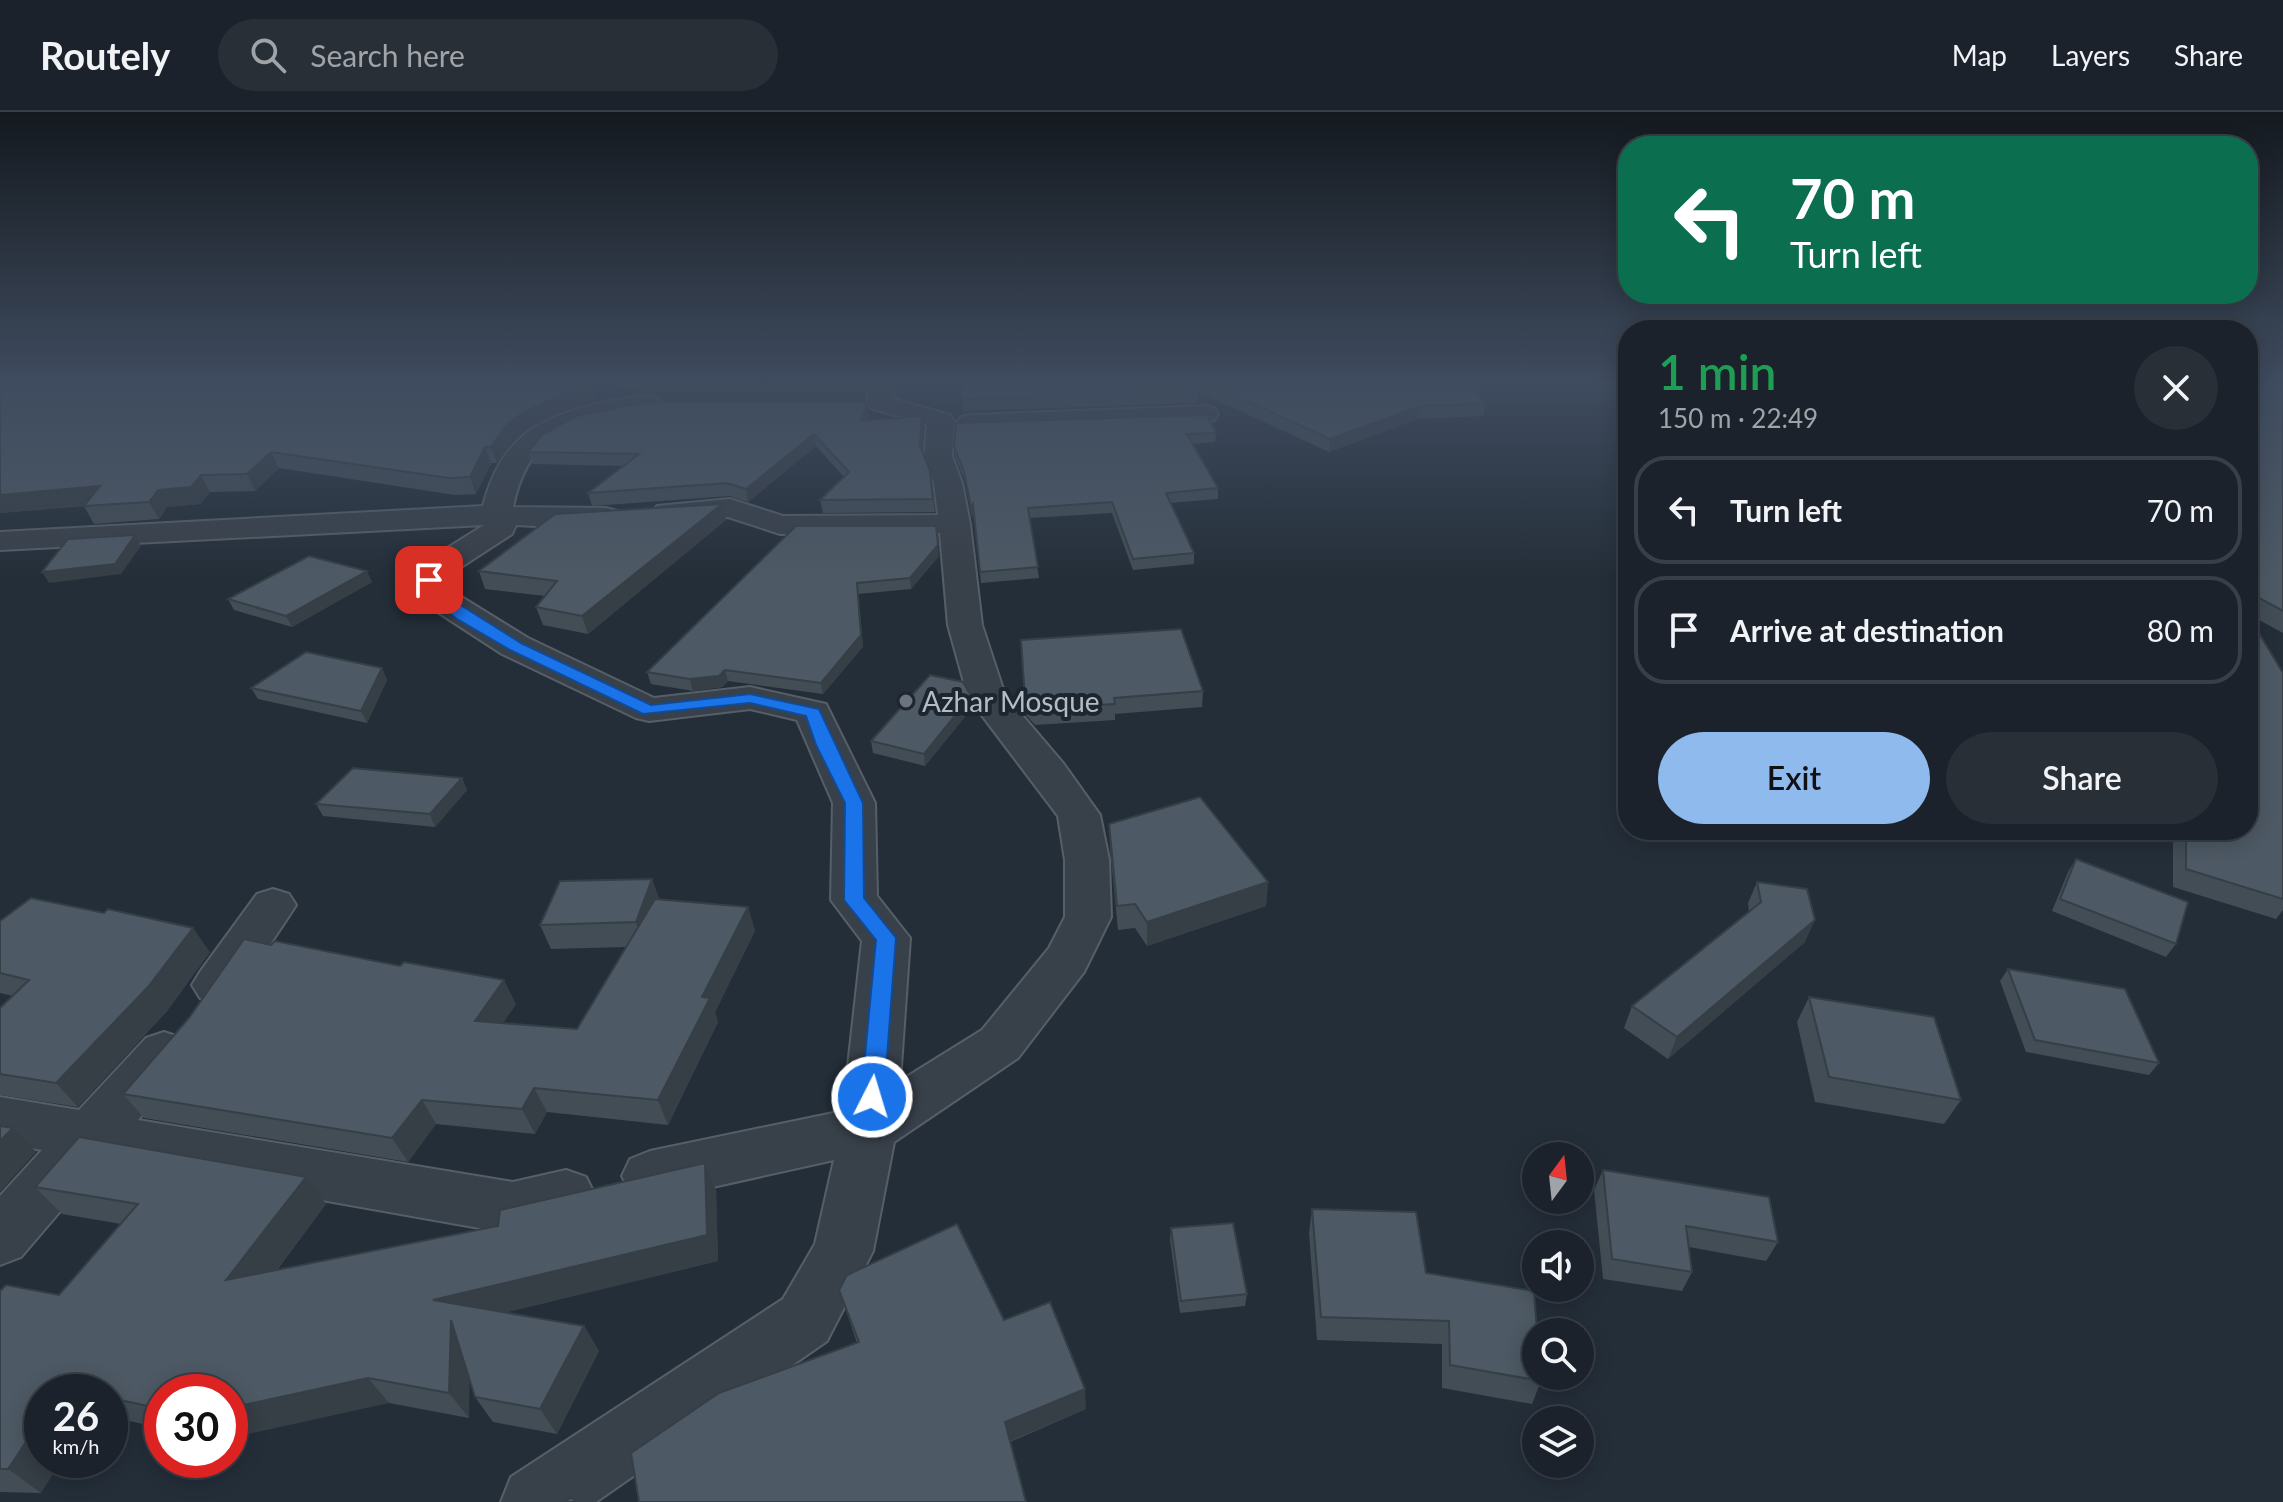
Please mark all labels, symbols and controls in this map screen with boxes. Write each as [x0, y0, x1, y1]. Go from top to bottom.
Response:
search box [218, 19, 778, 91]
text: Routely [40, 32, 170, 78]
icon: search [246, 33, 290, 77]
text: Search here [310, 37, 465, 73]
text: Map [1952, 38, 2007, 72]
text: Layers [2051, 38, 2130, 72]
text: Share [2174, 38, 2243, 72]
text: 70 m [1790, 164, 1915, 231]
icon: left [1658, 168, 1762, 272]
text: Turn left [1790, 232, 1922, 276]
text: 1 min [1658, 343, 1776, 400]
button: close [2134, 346, 2218, 430]
text: 150 m · 22:49 [1658, 402, 1818, 434]
icon: left [1662, 488, 1706, 532]
text: Turn left [1730, 492, 1842, 528]
text: 70 m [2147, 492, 2214, 528]
pin [395, 546, 463, 614]
icon: arrive [407, 558, 451, 602]
icon: arrive [1662, 608, 1706, 652]
text: Arrive at destination [1730, 612, 2004, 648]
text: 80 m [2147, 612, 2214, 648]
place label: Azhar Mosque [922, 684, 1100, 718]
marker: Azhar Mosque [897, 692, 915, 710]
button: Exit [1658, 732, 1930, 824]
button: Share [1946, 732, 2218, 824]
position arrow [830, 1055, 914, 1139]
north arrow [1522, 1142, 1594, 1214]
map controls [1522, 1142, 1594, 1478]
button: sound [1522, 1230, 1594, 1302]
button: search [1522, 1318, 1594, 1390]
speed limit sign: 30 [144, 1374, 248, 1478]
text: 26 [53, 1392, 99, 1440]
button: layers [1522, 1406, 1594, 1478]
text: km/h [53, 1434, 99, 1458]

